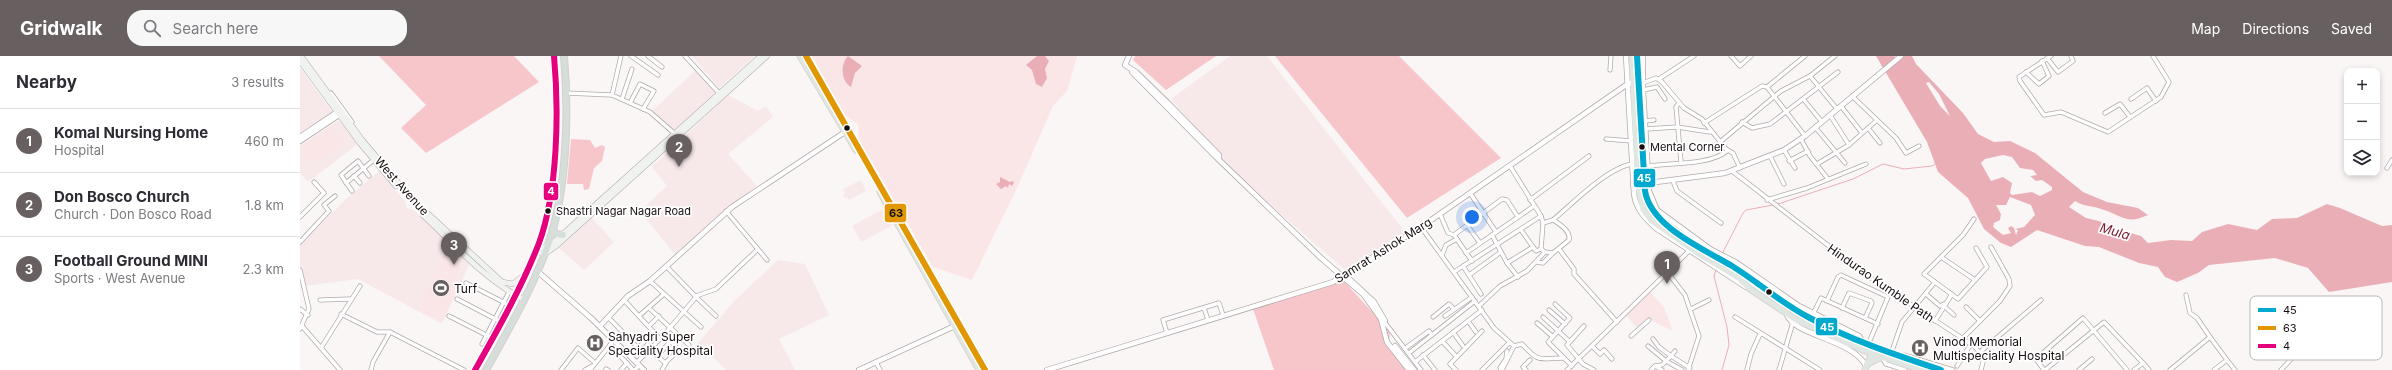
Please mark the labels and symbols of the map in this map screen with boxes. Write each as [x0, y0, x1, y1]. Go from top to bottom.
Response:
unlabelled marker [842, 123, 852, 133]
pin: 2 [666, 134, 692, 167]
place label: Mental Corner [1650, 140, 1724, 154]
marker: Mental Corner [1637, 142, 1647, 152]
street label: West Avenue [372, 153, 432, 219]
line badge: 45 [1633, 168, 1656, 188]
text: 45 [1637, 171, 1651, 185]
line badge: 4 [543, 182, 559, 201]
text: 4 [547, 184, 555, 198]
line badge: 63 [884, 203, 907, 223]
place label: Shastri Nagar Nagar Road [556, 204, 691, 218]
marker: Shastri Nagar Nagar Road [543, 206, 553, 216]
text: 63 [889, 206, 903, 220]
your location [1462, 207, 1482, 227]
street label: Samrat Ashok Marg [1332, 214, 1434, 286]
water label: Mula [2098, 219, 2132, 243]
pin: 3 [441, 232, 467, 265]
street label: Hindurao Kumble Path [1825, 241, 1937, 325]
pin: 1 [1654, 251, 1680, 284]
sports icon: Turf [431, 278, 451, 298]
place label: Turf [454, 281, 478, 296]
unlabelled marker [1764, 287, 1774, 297]
legend [2250, 296, 2382, 360]
text: 45 [2283, 303, 2297, 317]
line badge: 45 [1815, 317, 1838, 336]
text: 45 [1820, 320, 1834, 334]
text: 63 [2283, 321, 2297, 335]
place label: Sahyadri Super Speciality Hospital [608, 329, 713, 358]
hospital icon: Sahyadri Super Speciality Hospital [585, 333, 605, 353]
place label: Vinod Memorial Multispeciality Hospital [1933, 334, 2064, 363]
hospital icon: Vinod Memorial Multispeciality Hospital [1910, 338, 1930, 358]
text: 4 [2283, 339, 2290, 353]

